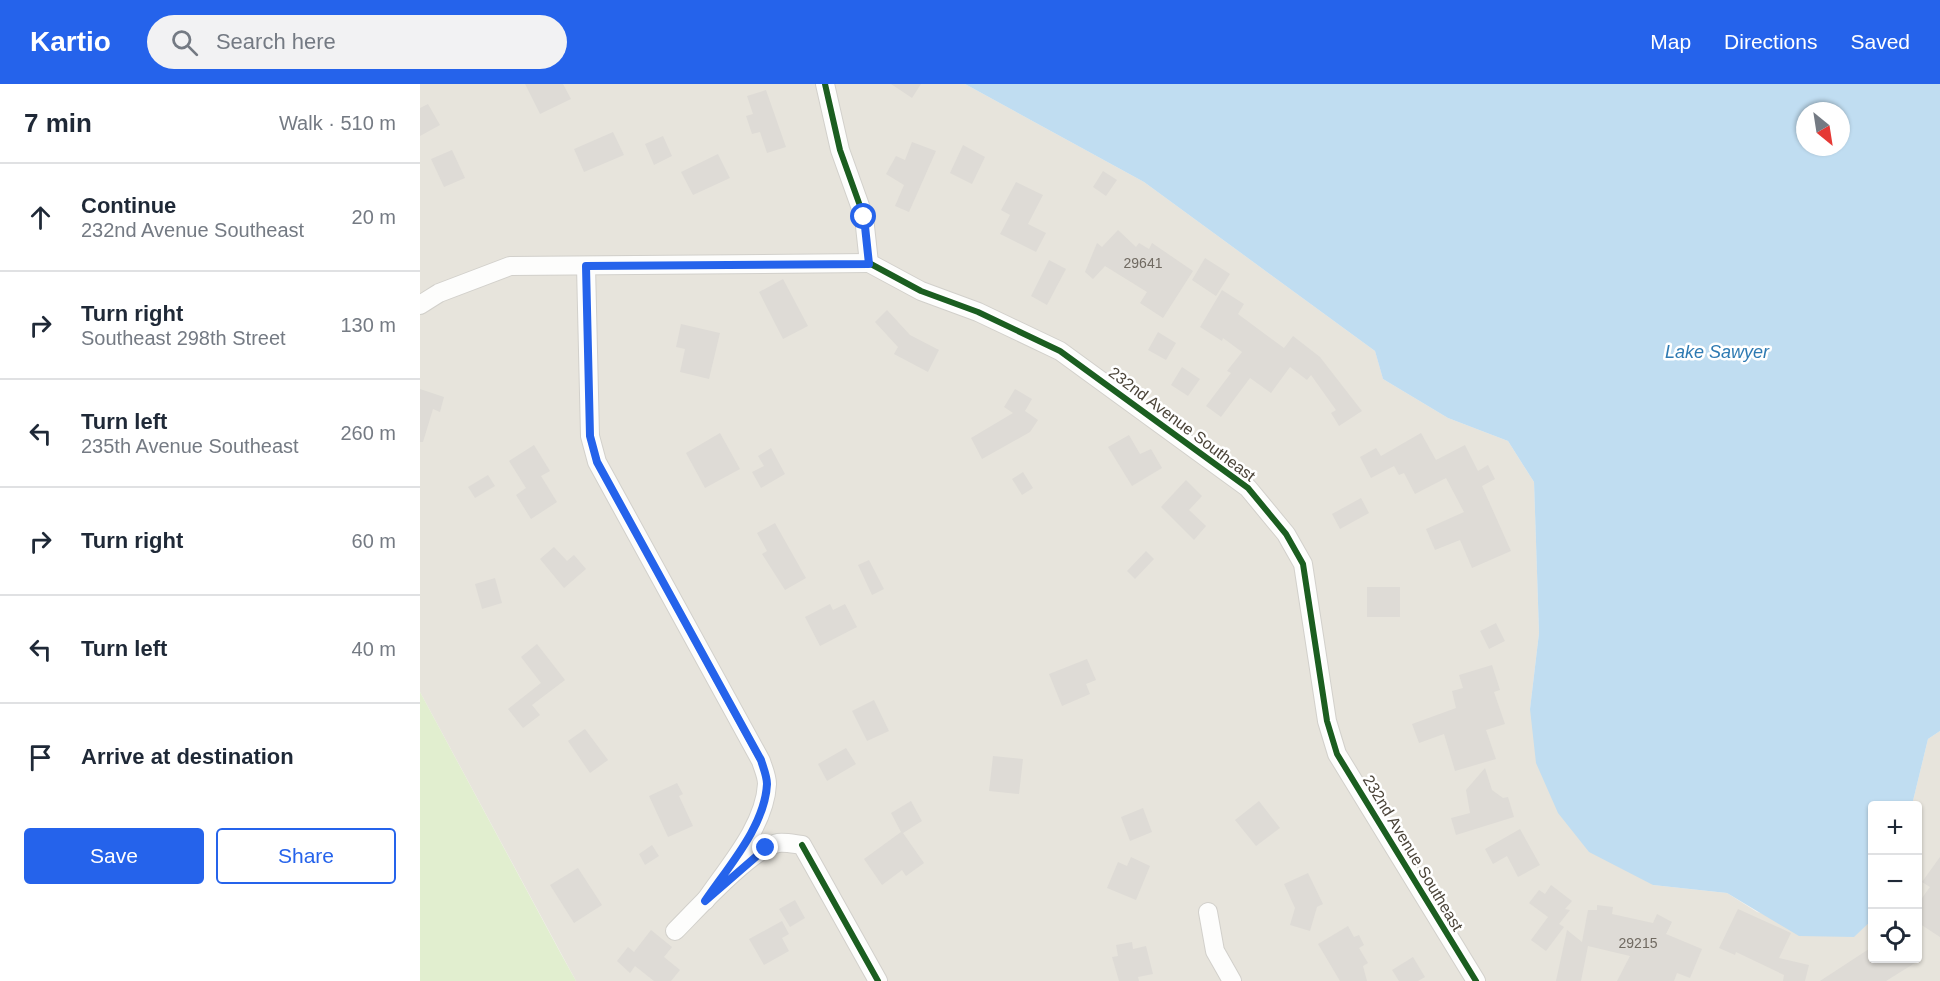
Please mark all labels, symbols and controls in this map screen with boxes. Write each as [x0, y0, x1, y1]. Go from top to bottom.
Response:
search box [147, 15, 567, 69]
text: Kartio [30, 26, 111, 57]
icon: search [168, 26, 201, 59]
text: Search here [216, 29, 336, 54]
text: Map [1650, 30, 1691, 53]
text: Directions [1724, 30, 1817, 53]
text: Saved [1850, 30, 1910, 53]
north arrow [1796, 102, 1850, 156]
text: 7 min [24, 108, 92, 138]
text: Walk · 510 m [279, 112, 396, 134]
text: Continue [81, 193, 176, 218]
icon: ahead [24, 201, 57, 234]
route start [850, 203, 876, 229]
text: 20 m [352, 206, 396, 228]
text: 232nd Avenue Southeast [81, 219, 304, 241]
house number: 29641 [1124, 255, 1163, 271]
text: Turn right [81, 301, 183, 326]
icon: right [24, 309, 57, 342]
text: 130 m [340, 314, 396, 336]
text: Southeast 298th Street [81, 327, 286, 349]
water label: Lake Sawyer [1665, 342, 1770, 362]
street label: 232nd Avenue Southeast [1106, 363, 1259, 485]
text: Turn left [81, 409, 167, 434]
icon: left [24, 417, 57, 450]
text: 260 m [340, 422, 396, 444]
text: 235th Avenue Southeast [81, 435, 299, 457]
icon: right [24, 525, 57, 558]
text: Turn right [81, 528, 183, 553]
text: 60 m [352, 530, 396, 552]
icon: left [24, 633, 57, 666]
text: Turn left [81, 636, 167, 661]
text: 40 m [352, 638, 396, 660]
icon: arrive [24, 741, 57, 774]
text: Arrive at destination [81, 744, 294, 769]
street label: 232nd Avenue Southeast [1360, 772, 1467, 934]
map controls [1868, 801, 1922, 963]
button: + [1868, 801, 1922, 855]
button: Save [24, 828, 204, 884]
button: Share [216, 828, 396, 884]
route end [752, 834, 778, 860]
button: − [1868, 855, 1922, 909]
button: locate [1868, 909, 1922, 963]
house number: 29215 [1619, 935, 1658, 951]

